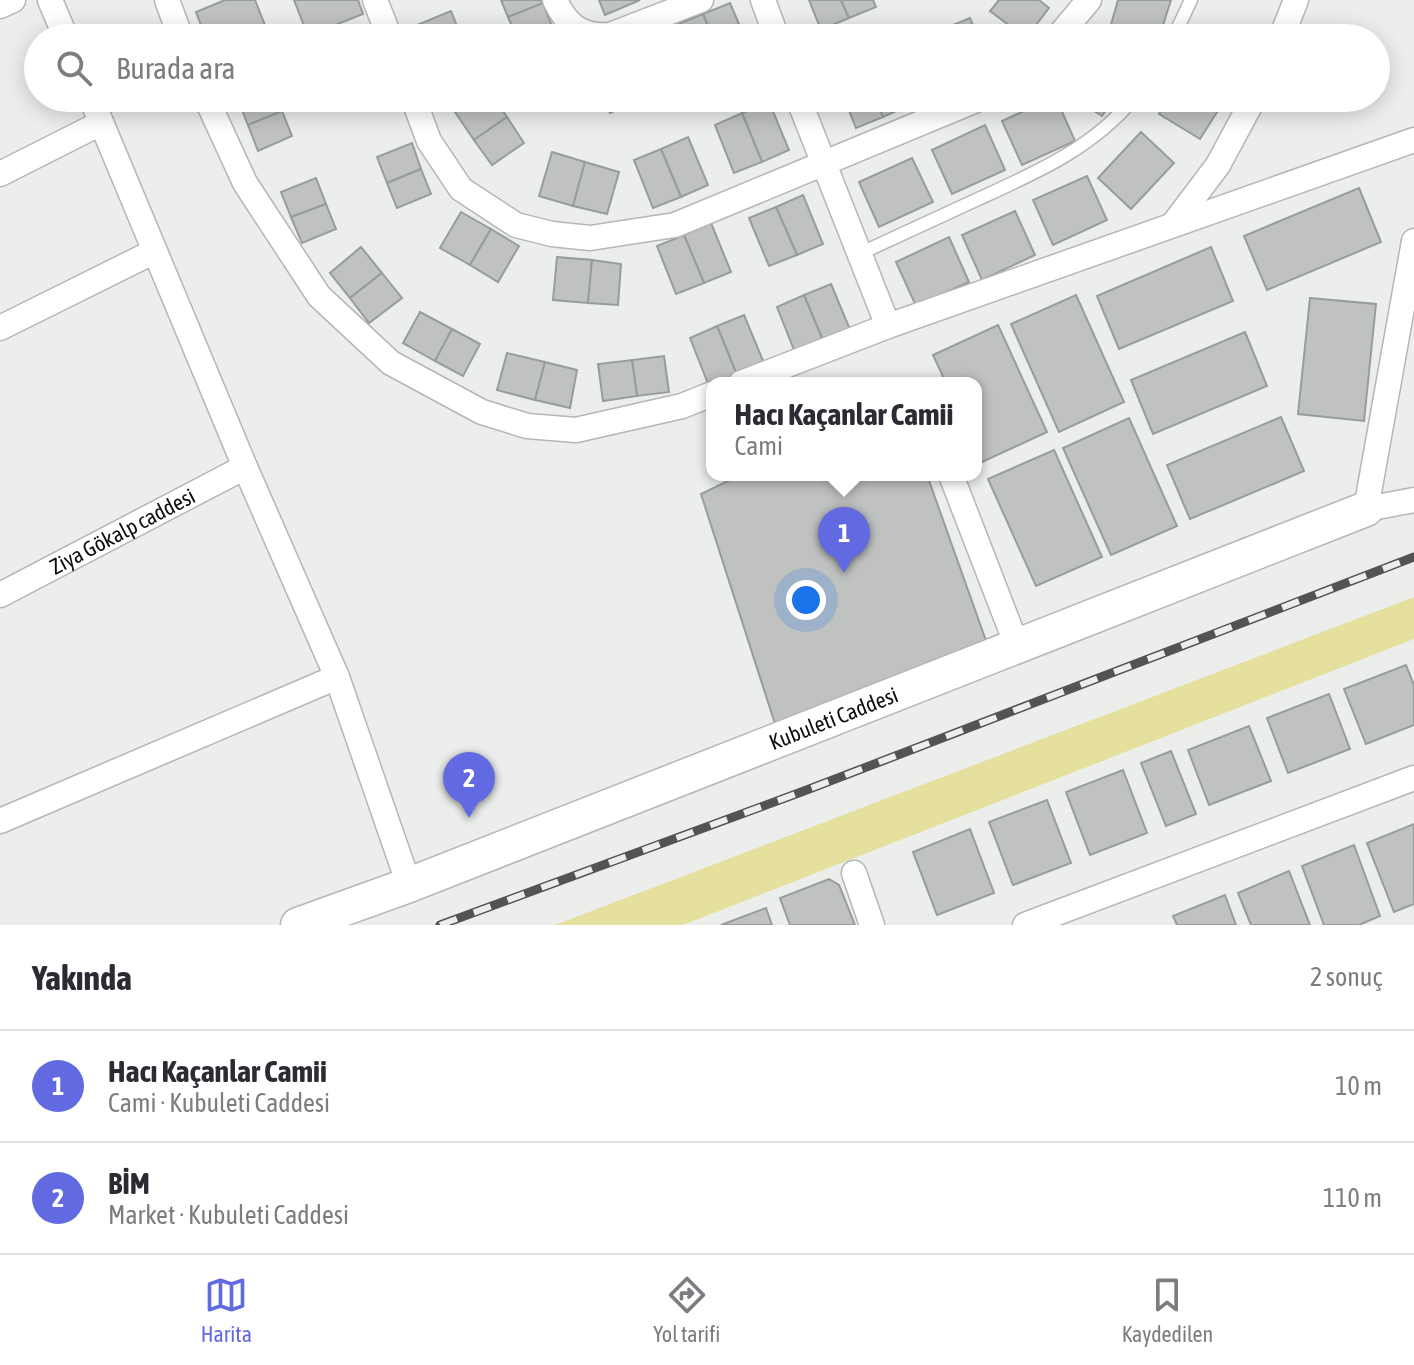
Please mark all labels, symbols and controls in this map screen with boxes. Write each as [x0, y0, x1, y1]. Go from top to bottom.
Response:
search box [24, 24, 1390, 112]
icon: search [52, 46, 96, 90]
text: Burada ara [116, 51, 235, 85]
popup [706, 377, 982, 481]
text: Hacı Kaçanlar Camii [735, 397, 953, 431]
text: Cami [735, 431, 783, 461]
street label: Ziya Gökalp caddesi [45, 482, 199, 580]
pin: 1 [818, 507, 870, 573]
your location [786, 580, 826, 620]
street label: Kubuleti Caddesi [765, 681, 902, 755]
pin: 2 [443, 752, 495, 818]
text: Yakında [32, 958, 132, 997]
text: 2 sonuç [1310, 962, 1382, 992]
text: Hacı Kaçanlar Camii [108, 1054, 327, 1088]
text: 1 [52, 1071, 64, 1101]
text: 10 m [1335, 1071, 1382, 1101]
text: Cami · Kubuleti Caddesi [108, 1088, 330, 1118]
text: BİM [108, 1166, 150, 1200]
text: 2 [52, 1183, 64, 1213]
text: 110 m [1323, 1183, 1382, 1213]
text: Market · Kubuleti Caddesi [108, 1200, 349, 1230]
tab: Harita [201, 1273, 252, 1347]
tab: Yol tarifi [653, 1273, 720, 1347]
tab: Kaydedilen [1122, 1273, 1213, 1347]

